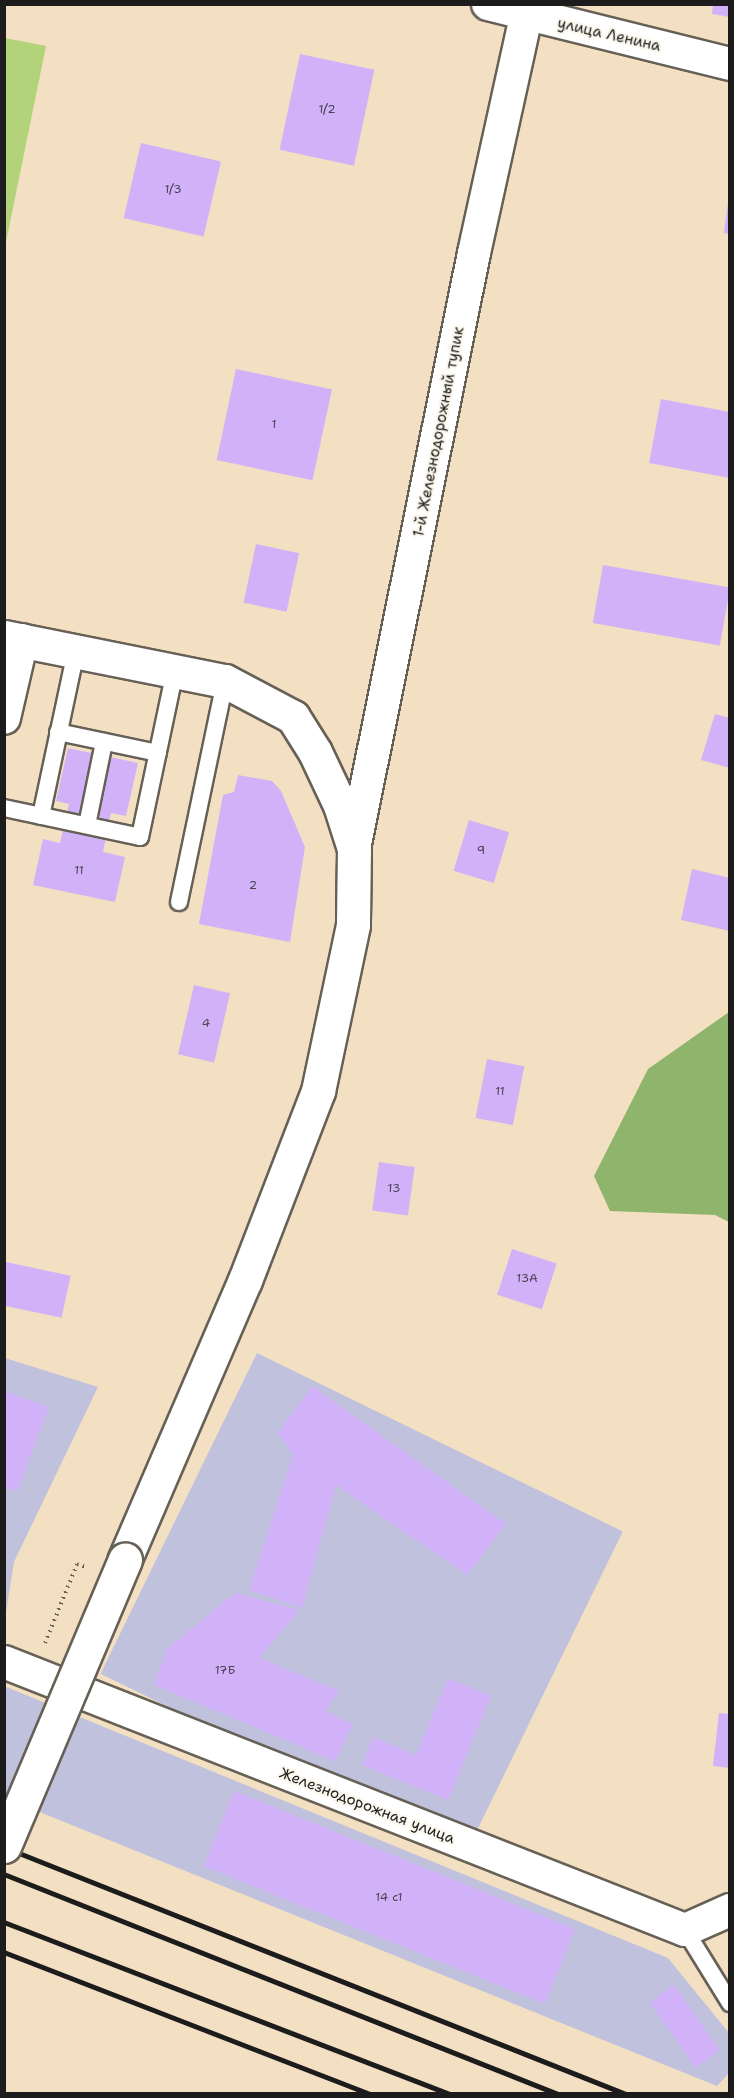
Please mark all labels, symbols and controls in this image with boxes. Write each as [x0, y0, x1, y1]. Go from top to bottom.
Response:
street label: улица Ленина [556, 14, 662, 56]
house number: 1/2 [318, 103, 336, 117]
house number: 1/3 [164, 183, 182, 197]
street label: 1-й Железнодорожный тупик [410, 325, 468, 539]
house number: 1 [271, 418, 277, 432]
house number: 9 [477, 844, 485, 858]
house number: 11 [74, 864, 84, 878]
house number: 2 [249, 879, 257, 893]
house number: 4 [202, 1017, 210, 1031]
house number: 11 [495, 1085, 505, 1099]
house number: 13 [388, 1182, 400, 1196]
house number: 13А [516, 1272, 538, 1286]
house number: 17Б [215, 1664, 235, 1678]
street label: Железнодорожная улица [277, 1764, 457, 1848]
house number: 14 с1 [375, 1891, 403, 1905]

